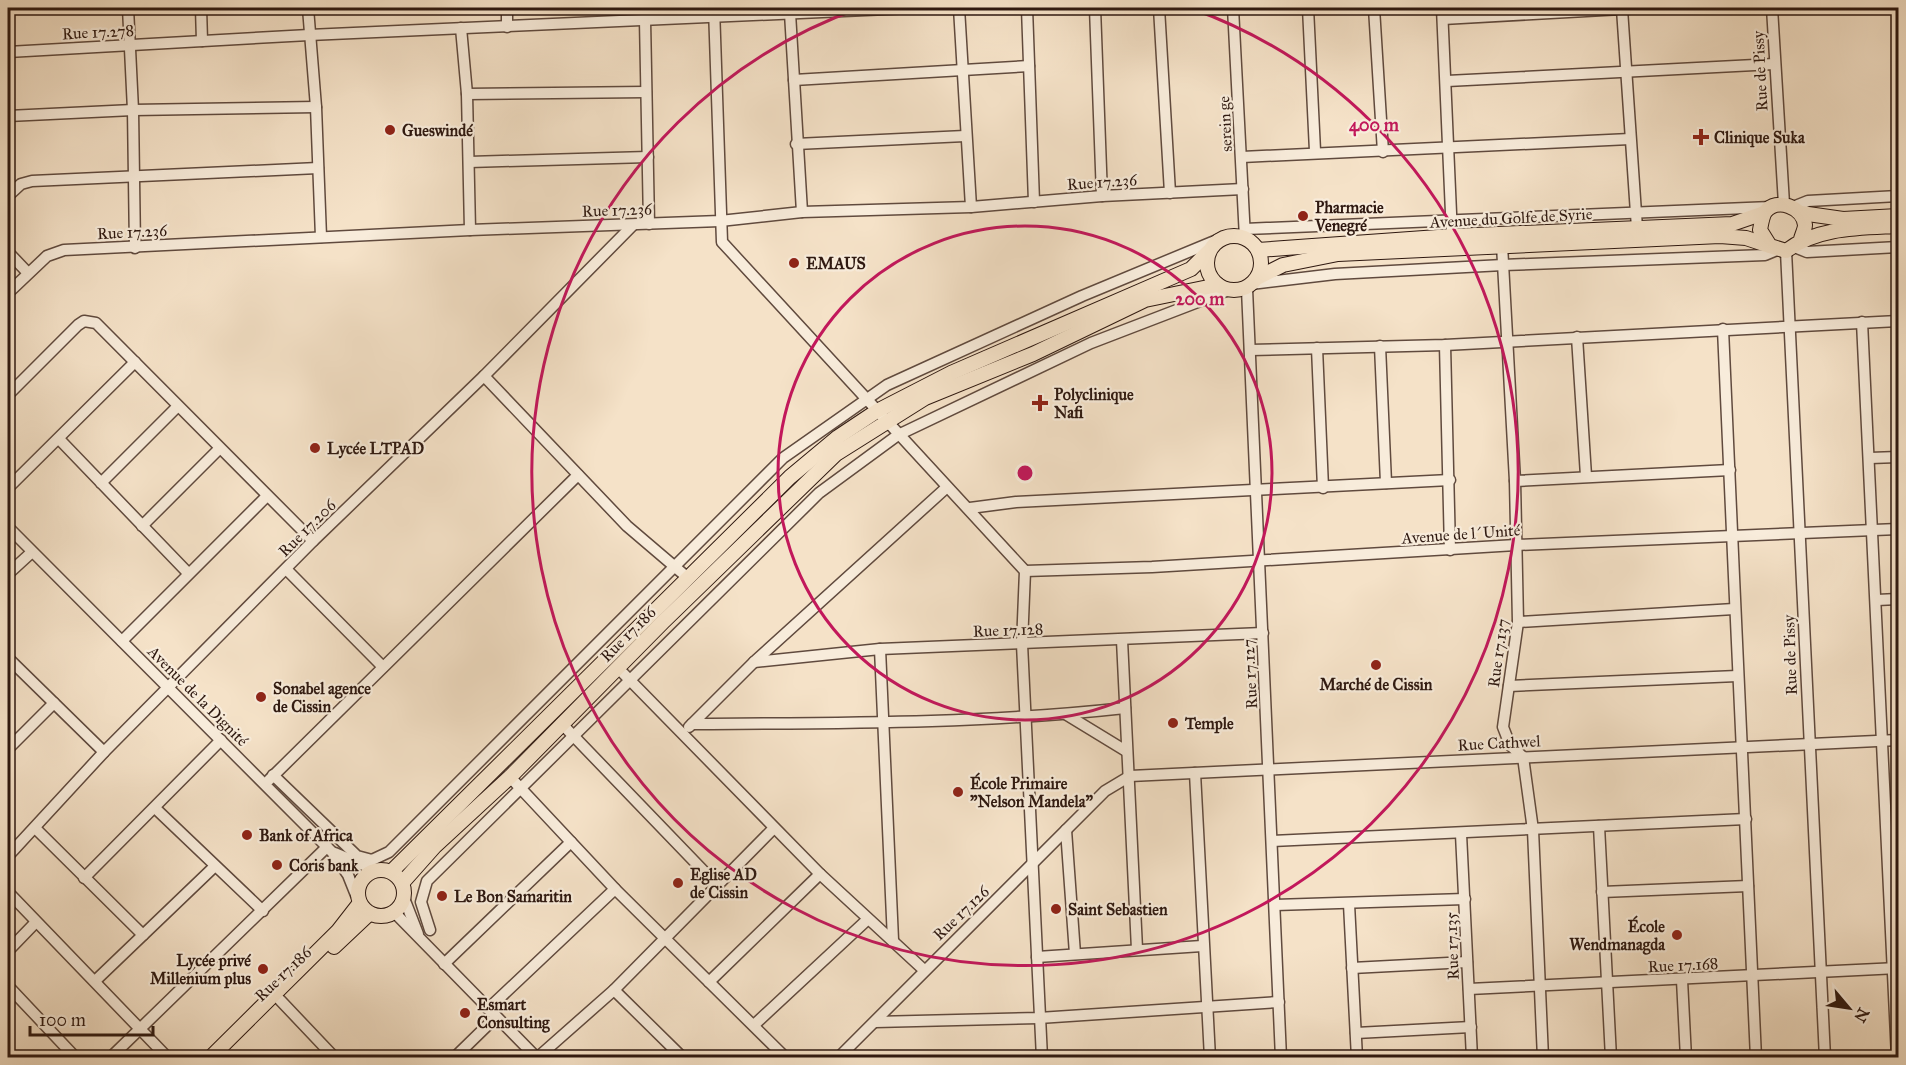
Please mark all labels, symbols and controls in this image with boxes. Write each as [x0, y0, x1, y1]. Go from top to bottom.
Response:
street label: Rue 17.278 [61, 21, 135, 43]
street label: Rue de Pissy [1748, 30, 1772, 112]
street label: serein ge [1214, 95, 1237, 152]
text: 400 m [1349, 114, 1400, 137]
place label: Gueswindé [402, 121, 473, 140]
marker: Gueswindé [383, 123, 397, 137]
marker: Clinique Suka [1692, 128, 1710, 146]
place label: Clinique Suka [1714, 128, 1806, 148]
street label: Rue 17.236 [1066, 170, 1138, 194]
place label: Pharmacie Venegré [1314, 198, 1384, 236]
street label: Rue 17.236 [582, 199, 653, 221]
street label: Avenue du Golfe de Syrie [1428, 204, 1593, 232]
marker: Pharmacie Venegré [1296, 209, 1310, 223]
street label: Rue 17.236 [96, 221, 168, 243]
place label: EMAUS [806, 254, 866, 273]
marker: EMAUS [787, 256, 801, 270]
text: 200 m [1176, 288, 1225, 310]
place label: Polyclinique Nafi [1054, 385, 1134, 422]
marker: Polyclinique Nafi [1031, 394, 1049, 412]
place label: Lycée LTPAD [327, 439, 424, 459]
marker: Lycée LTPAD [308, 441, 322, 455]
centre of rings [1015, 463, 1035, 483]
street label: Rue 17.206 [274, 495, 340, 561]
street label: Avenue de l´Unité [1400, 520, 1521, 548]
street label: Rue 17.186 [596, 602, 660, 666]
street label: Rue de Pissy [1779, 614, 1801, 696]
street label: Rue 17.137 [1484, 618, 1512, 688]
street label: Rue 17.128 [972, 619, 1044, 641]
street label: Rue 17.127 [1239, 639, 1261, 709]
street label: Avenue de la Dignité [143, 641, 252, 751]
marker: Marché de Cissin [1369, 658, 1383, 672]
place label: Marché de Cissin [1319, 675, 1433, 694]
place label: Sonabel agence de Cissin [273, 679, 371, 716]
marker: Sonabel agence de Cissin [254, 690, 268, 704]
place label: Temple [1184, 714, 1234, 734]
marker: Temple [1166, 716, 1180, 730]
street label: Rue Cathwel [1457, 731, 1542, 755]
place label: École Primaire "Nelson Mandela" [970, 772, 1094, 811]
marker: École Primaire "Nelson Mandela" [951, 785, 965, 799]
place label: Bank of Africa [259, 826, 354, 845]
marker: Bank of Africa [240, 828, 254, 842]
place label: Coris bank [289, 856, 359, 875]
marker: Coris bank [270, 858, 284, 872]
place label: Eglise AD de Cissin [690, 865, 757, 902]
marker: Eglise AD de Cissin [671, 876, 685, 890]
street label: Rue 17.126 [929, 881, 993, 944]
place label: Le Bon Samaritin [454, 887, 572, 906]
marker: Le Bon Samaritin [435, 889, 449, 903]
place label: Saint Sebastien [1068, 900, 1168, 919]
marker: Saint Sebastien [1049, 902, 1063, 916]
street label: Rue 17.135 [1441, 911, 1463, 980]
place label: École Wendmanagda [1569, 915, 1666, 955]
marker: École Wendmanagda [1670, 928, 1684, 942]
street label: Rue 17.186 [251, 942, 316, 1005]
place label: Lycée privé Millenium plus [150, 951, 251, 989]
street label: Rue 17.168 [1647, 954, 1719, 976]
marker: Lycée privé Millenium plus [256, 962, 270, 976]
north arrow [1819, 978, 1879, 1038]
place label: Esmart Consulting [477, 995, 550, 1033]
scale bar [30, 999, 153, 1037]
text: N [1850, 1004, 1873, 1026]
marker: Esmart Consulting [458, 1006, 472, 1020]
text: 100 m [39, 1009, 86, 1031]

